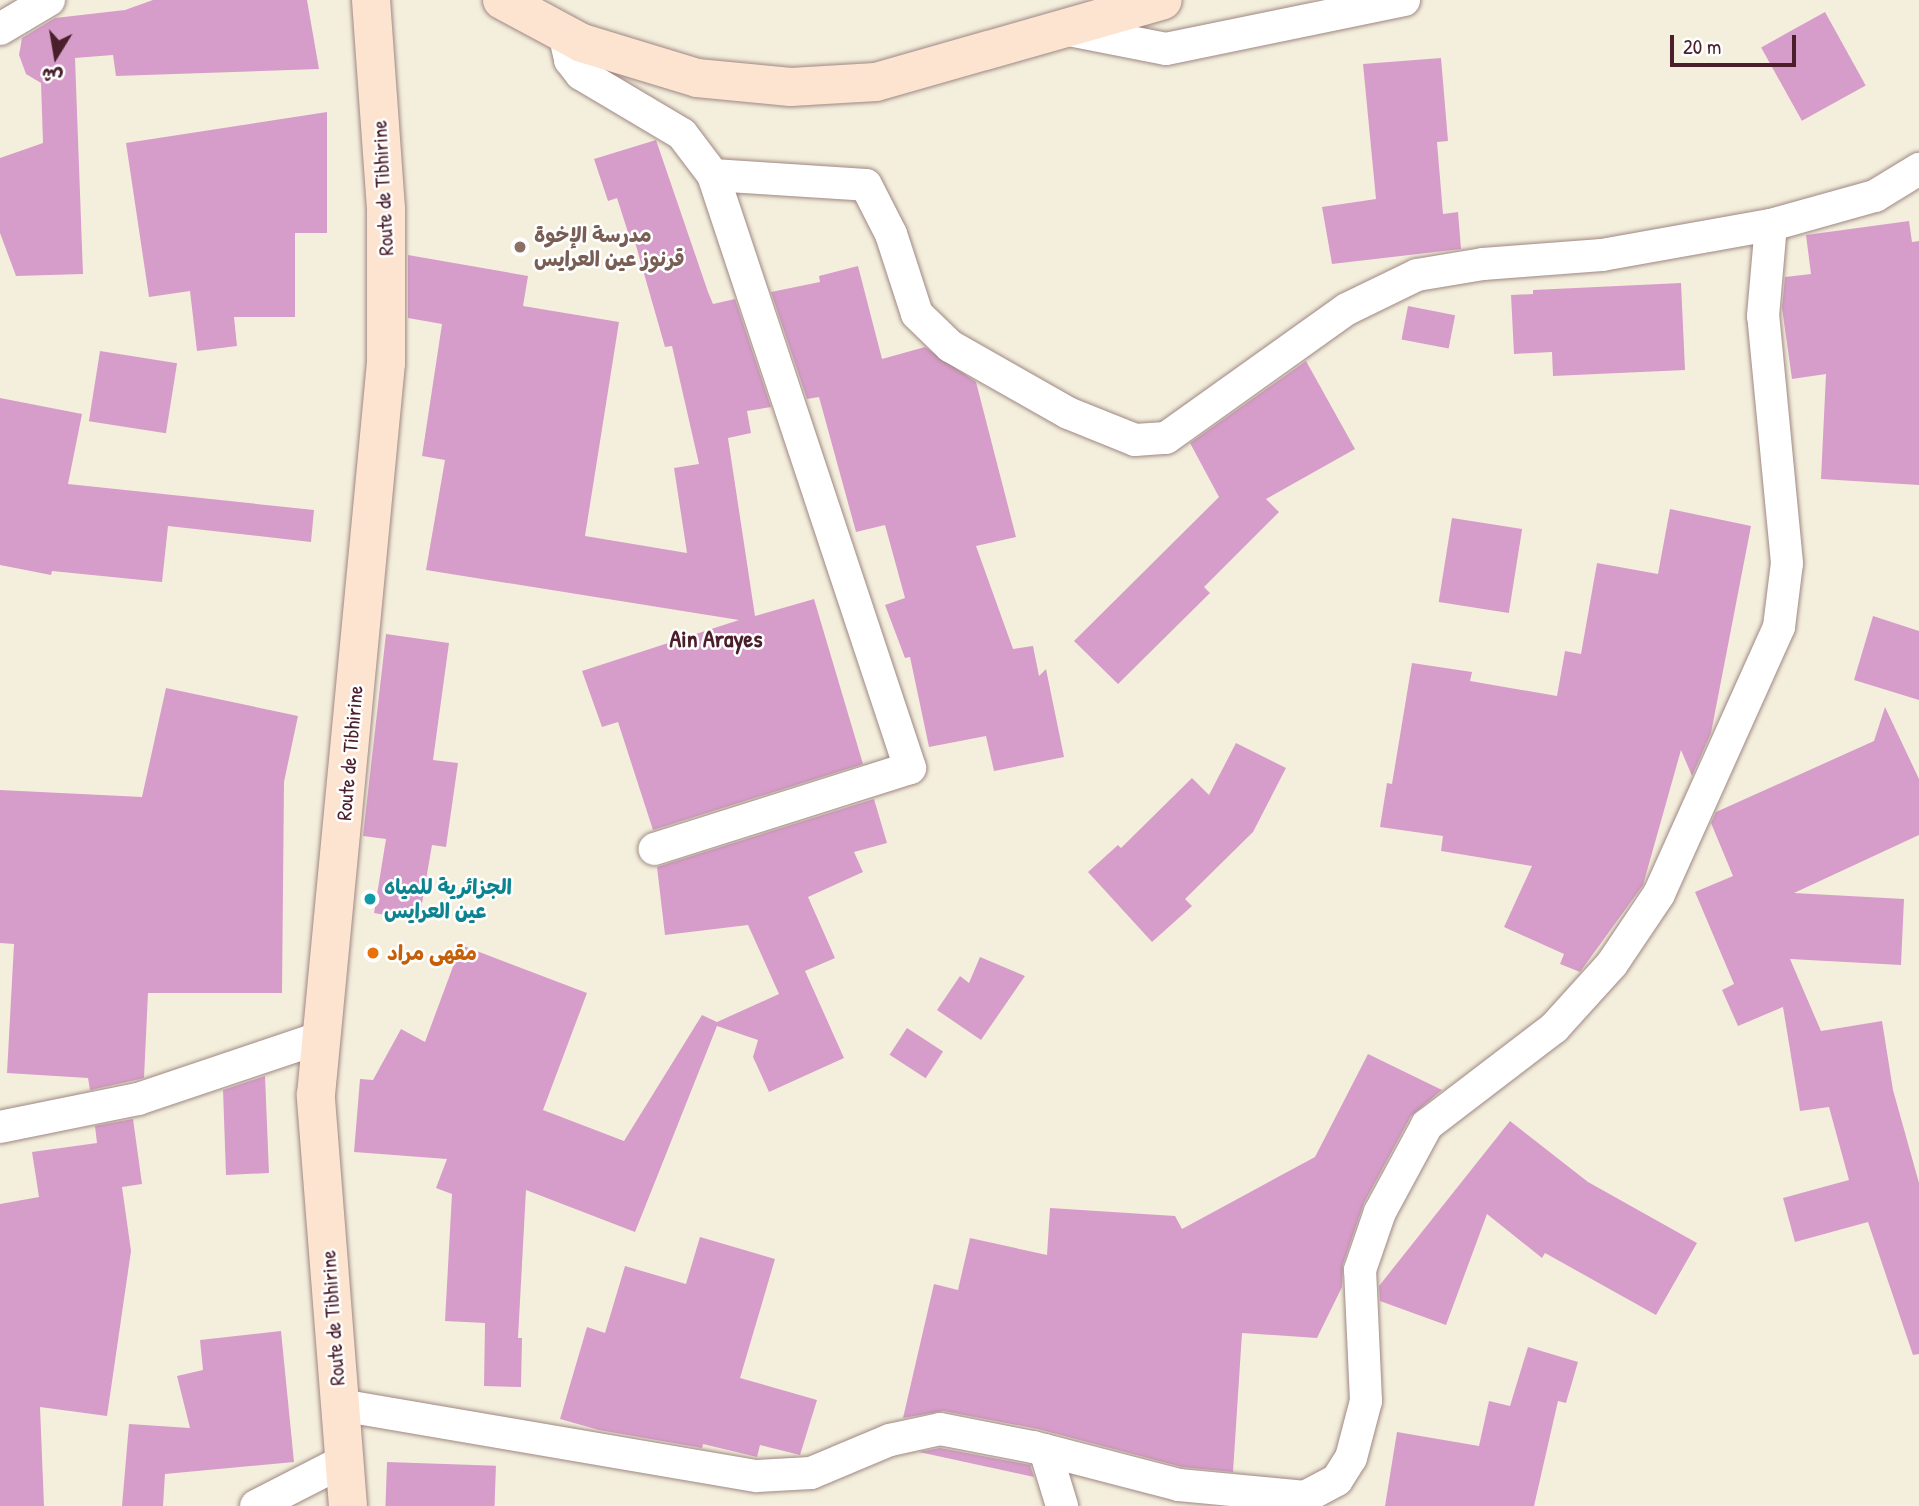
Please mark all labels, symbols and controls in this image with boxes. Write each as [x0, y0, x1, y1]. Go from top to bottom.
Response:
north arrow [21, 21, 91, 91]
scale bar [1674, 21, 1800, 65]
text: 20 m [1683, 32, 1721, 61]
text: ش [39, 62, 65, 91]
street label: Route de Tibhirine [367, 120, 399, 256]
place label: مدرسة الإخوة قرنوز عين العرايس [534, 222, 685, 272]
marker: مدرسة الإخوة قرنوز عين العرايس [512, 239, 528, 255]
district label: Ain Arayes [670, 625, 762, 653]
street label: Route de Tibhirine [332, 684, 368, 822]
place label: الجزائرية للمياه عين العرايس [384, 874, 512, 924]
marker: الجزائرية للمياه عين العرايس [362, 891, 378, 907]
place label: مقهى مراد [387, 940, 477, 966]
marker: مقهى مراد [365, 945, 381, 961]
street label: Route de Tibhirine [316, 1250, 350, 1386]

